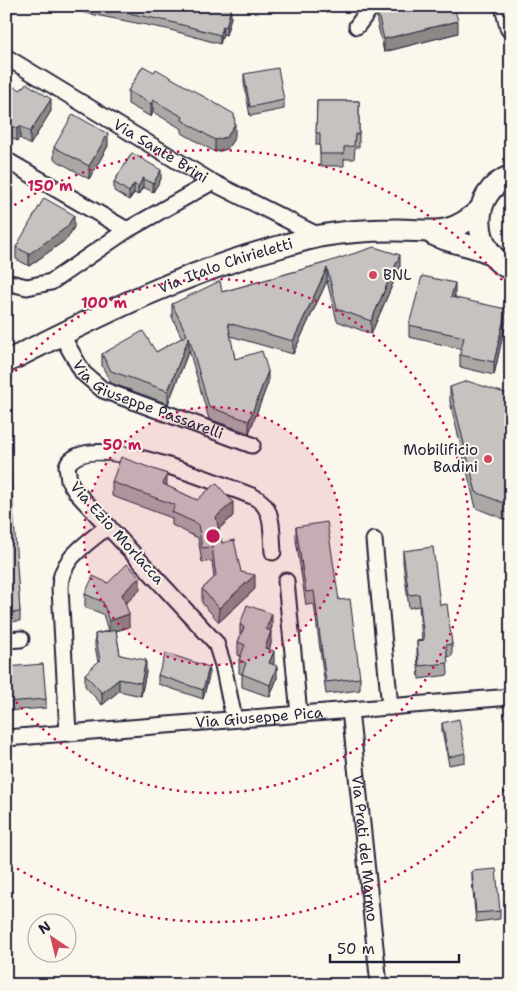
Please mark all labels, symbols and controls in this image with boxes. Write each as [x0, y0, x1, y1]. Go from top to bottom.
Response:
street label: Via Sante Brini [110, 114, 212, 187]
text: 150 m [27, 176, 73, 196]
street label: Via Italo Chirieletti [155, 234, 295, 298]
place label: BNL [383, 265, 412, 285]
marker: BNL [367, 269, 379, 281]
text: 100 m [81, 293, 127, 313]
street label: Via Giuseppe Passarelli [68, 356, 226, 444]
text: 50 m [103, 435, 142, 455]
place label: Mobilificio Badini [403, 440, 478, 477]
marker: Mobilificio Badini [482, 453, 494, 465]
street label: Via Ezio Morlacca [65, 477, 169, 589]
centre of rings [204, 527, 222, 545]
street label: Via Giuseppe Pica [195, 702, 324, 733]
street label: Via Prati del Marmo [347, 774, 382, 923]
north arrow [28, 914, 78, 964]
text: N [35, 917, 54, 938]
scale bar [330, 931, 458, 963]
text: 50 m [337, 939, 375, 959]

